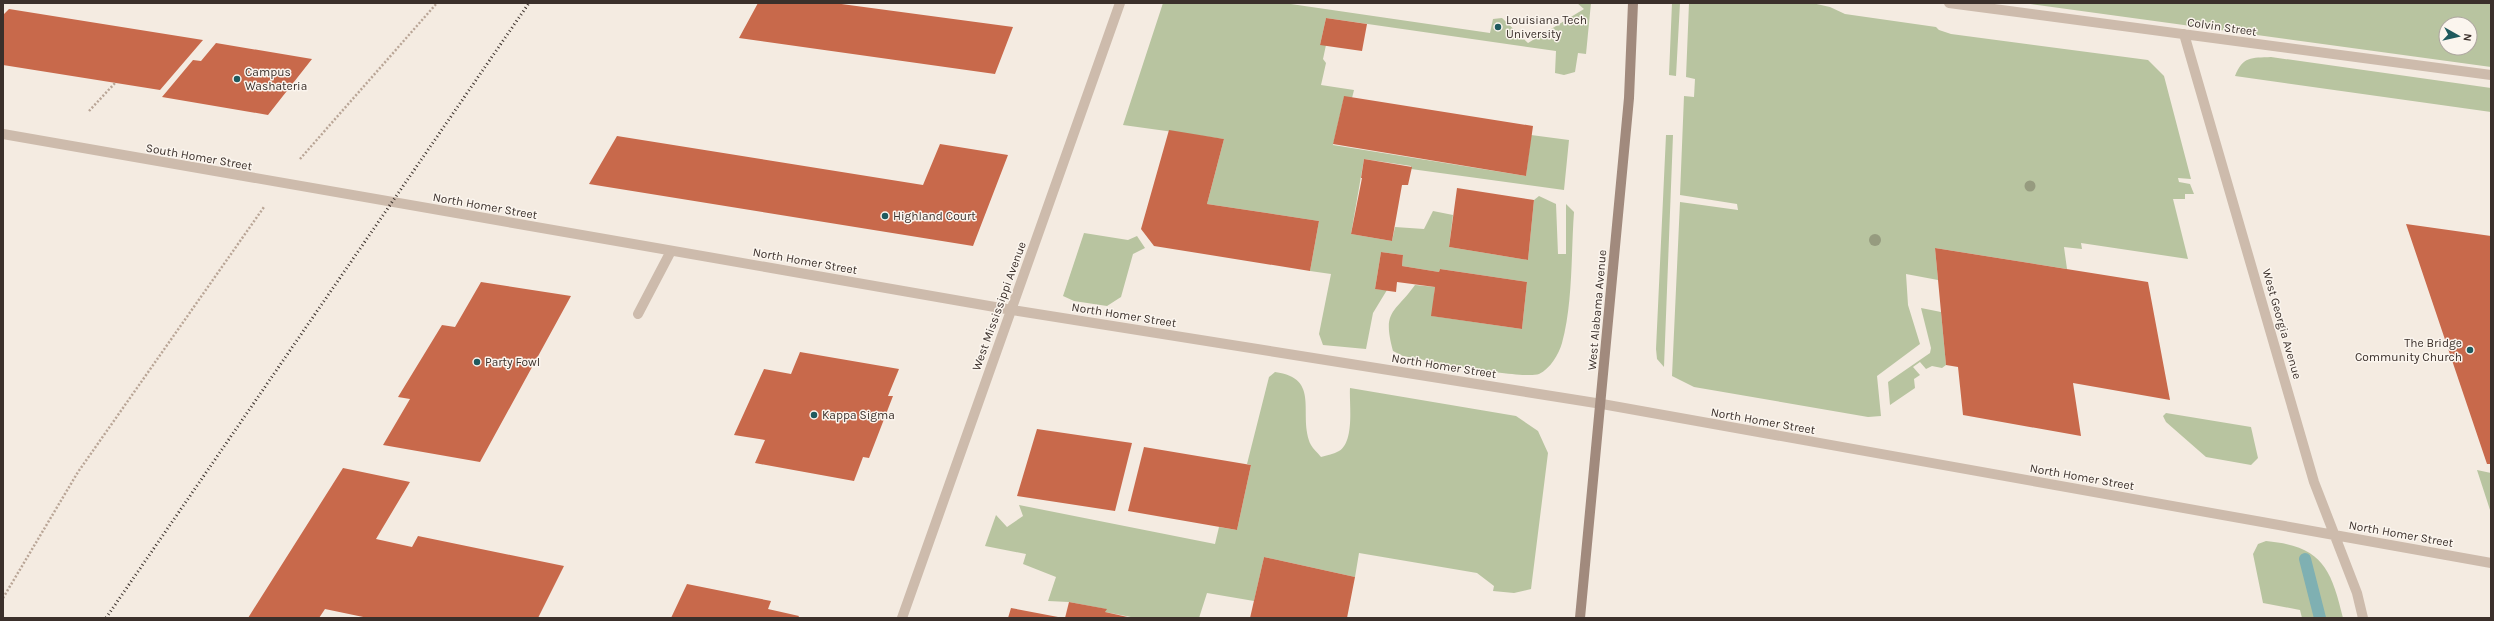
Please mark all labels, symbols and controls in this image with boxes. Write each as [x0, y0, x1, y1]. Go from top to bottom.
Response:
place label: Louisiana Tech University [1506, 13, 1587, 41]
street label: Colvin Street [2186, 15, 2258, 39]
north arrow [2438, 16, 2478, 56]
marker: Louisiana Tech University [1493, 22, 1503, 32]
text: N [2460, 33, 2474, 42]
place label: Campus Washateria [245, 65, 307, 93]
marker: Campus Washateria [232, 74, 242, 84]
street label: South Homer Street [145, 141, 254, 173]
street label: North Homer Street [432, 190, 539, 222]
place label: Highland Court [893, 209, 976, 223]
marker: Highland Court [880, 211, 890, 221]
street label: West Mississippi Avenue [969, 240, 1029, 372]
street label: North Homer Street [752, 245, 859, 277]
street label: West Alabama Avenue [1585, 249, 1609, 371]
street label: West Georgia Avenue [2260, 267, 2304, 381]
street label: North Homer Street [1071, 300, 1178, 330]
place label: The Bridge Community Church [2355, 336, 2462, 364]
marker: The Bridge Community Church [2465, 345, 2475, 355]
street label: North Homer Street [1391, 351, 1498, 381]
place label: Party Fowl [485, 355, 540, 369]
marker: Party Fowl [472, 357, 482, 367]
street label: North Homer Street [1710, 405, 1817, 437]
place label: Kappa Sigma [822, 408, 895, 422]
marker: Kappa Sigma [809, 410, 819, 420]
street label: North Homer Street [2029, 461, 2136, 493]
street label: North Homer Street [2348, 518, 2455, 550]

